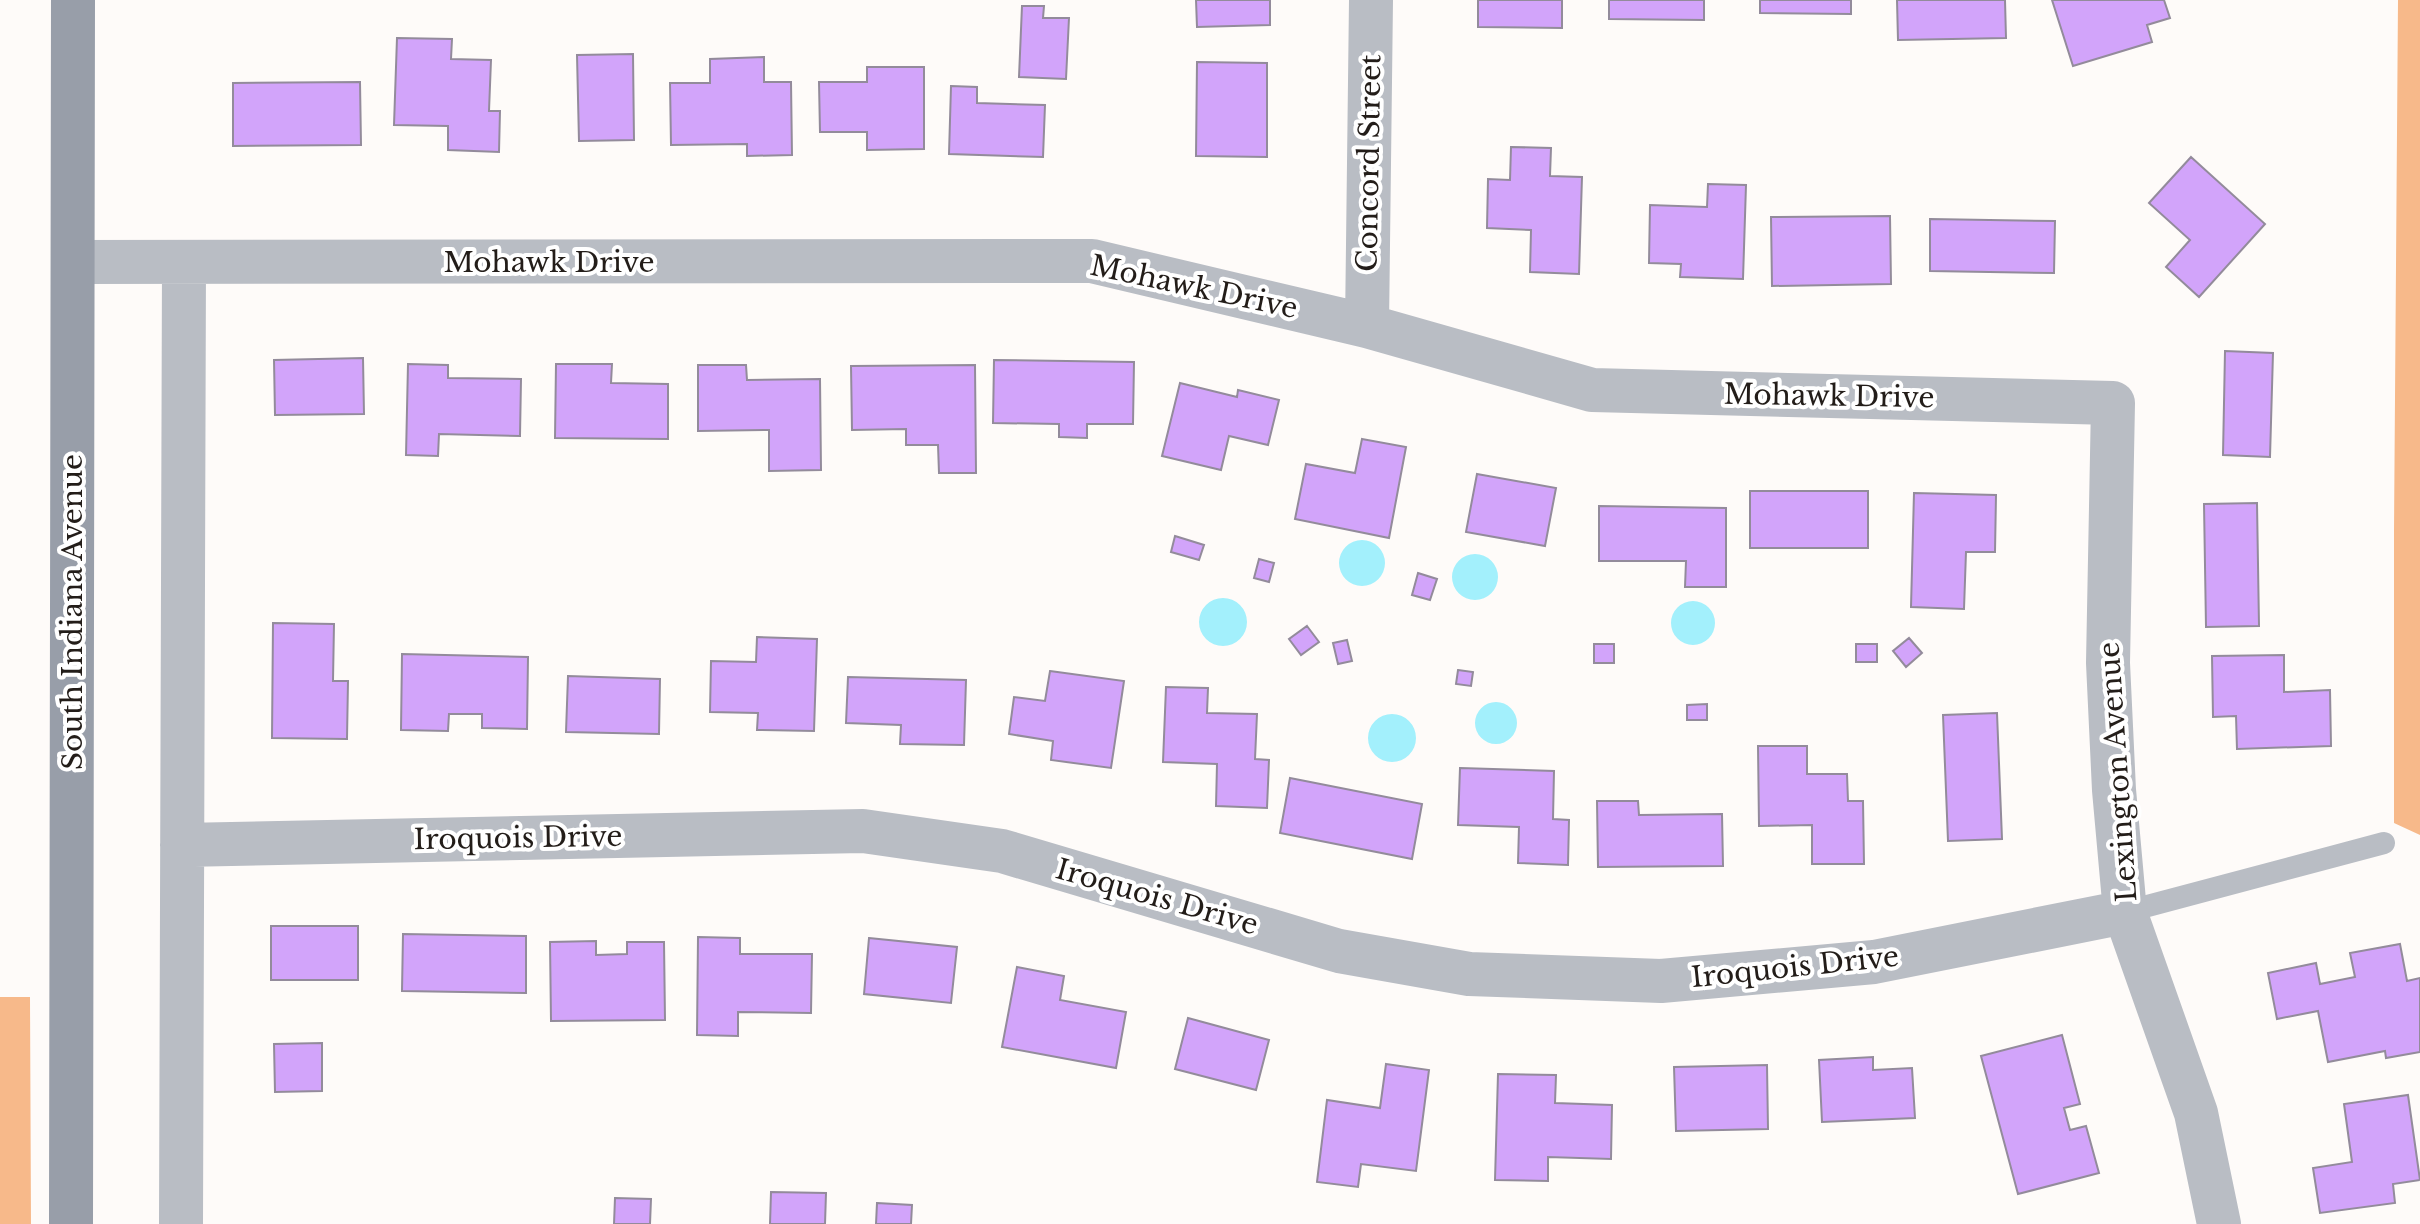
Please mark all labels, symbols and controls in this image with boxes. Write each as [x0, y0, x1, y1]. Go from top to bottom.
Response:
street label: Concord Street [1350, 53, 1388, 272]
street label: Mohawk Drive [444, 245, 654, 280]
street label: Mohawk Drive [1087, 248, 1301, 326]
street label: Mohawk Drive [1723, 377, 1935, 415]
street label: South Indiana Avenue [55, 454, 90, 770]
street label: Lexington Avenue [2091, 641, 2145, 903]
street label: Iroquois Drive [413, 819, 623, 857]
street label: Iroquois Drive [1052, 851, 1262, 943]
street label: Iroquois Drive [1689, 939, 1901, 995]

